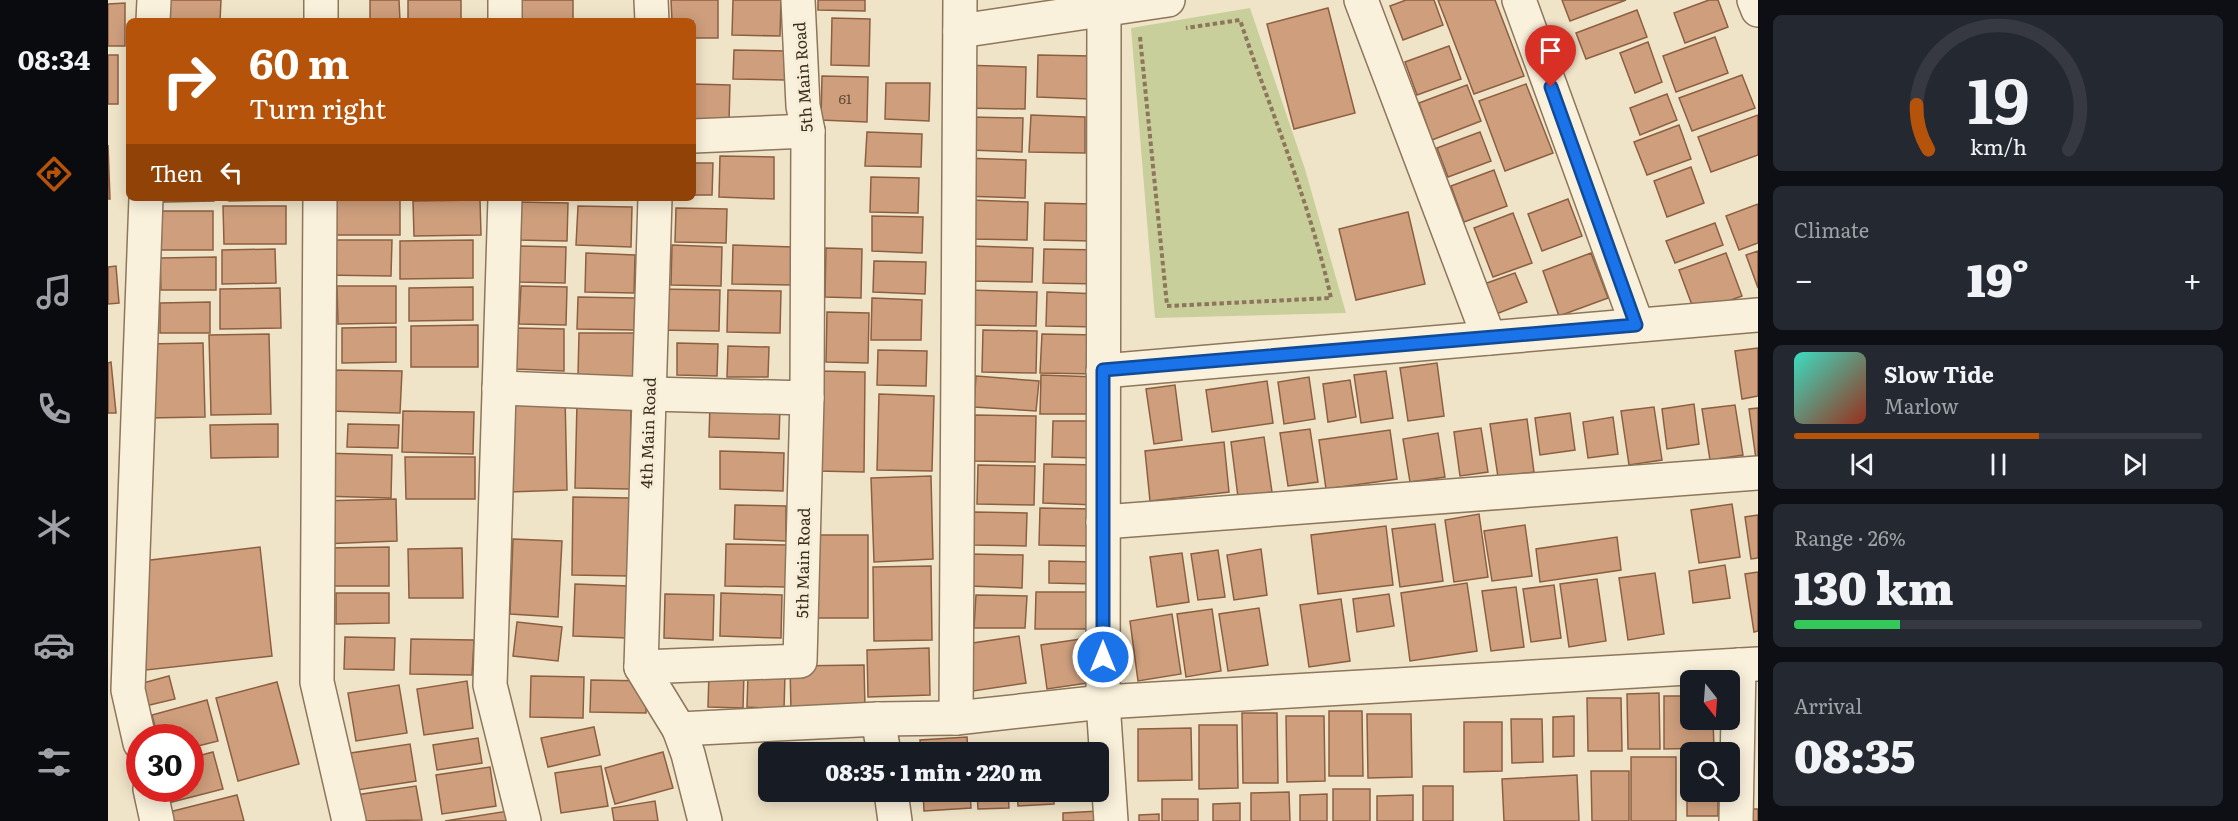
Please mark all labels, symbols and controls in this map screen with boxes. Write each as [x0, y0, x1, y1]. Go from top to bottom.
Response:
street label: 5th Main Road [786, 21, 818, 133]
pin [1525, 25, 1576, 87]
text: 60 m [249, 30, 350, 92]
icon: arrive [1534, 34, 1567, 67]
text: 08:34 [18, 38, 90, 78]
icon: right [150, 42, 228, 120]
text: 19 [1967, 51, 2029, 143]
text: Turn right [249, 87, 386, 127]
house number: 61 [838, 88, 852, 108]
text: km/h [1969, 130, 2027, 162]
icon: directions [33, 153, 75, 195]
text: Then [150, 156, 203, 189]
icon: left [215, 156, 248, 189]
text: Climate [1794, 214, 1869, 244]
text: 19° [1967, 244, 2029, 311]
text: − [1794, 253, 1813, 302]
text: + [2183, 253, 2202, 302]
icon: music [33, 271, 75, 313]
text: Slow Tide [1884, 357, 1994, 390]
street label: 4th Main Road [633, 377, 661, 489]
icon: phone [33, 388, 75, 430]
text: Marlow [1884, 390, 1959, 420]
icon: previous [1846, 448, 1879, 481]
icon: pause [1982, 448, 2015, 481]
icon: next [2118, 448, 2151, 481]
icon: climate [33, 506, 75, 548]
street label: 5th Main Road [789, 507, 815, 619]
text: Range · 26% [1794, 522, 1906, 552]
text: 130 km [1794, 552, 1953, 619]
icon: car [33, 624, 75, 666]
position arrow [1071, 625, 1135, 689]
north arrow [1680, 670, 1740, 730]
map controls [1680, 670, 1740, 802]
text: Arrival [1794, 690, 1862, 720]
text: 08:35 [1794, 720, 1915, 787]
speed limit sign: 30 [126, 724, 204, 802]
icon: filters [33, 741, 75, 783]
button: search [1680, 742, 1740, 802]
text: 08:35 · 1 min · 220 m [825, 755, 1042, 788]

